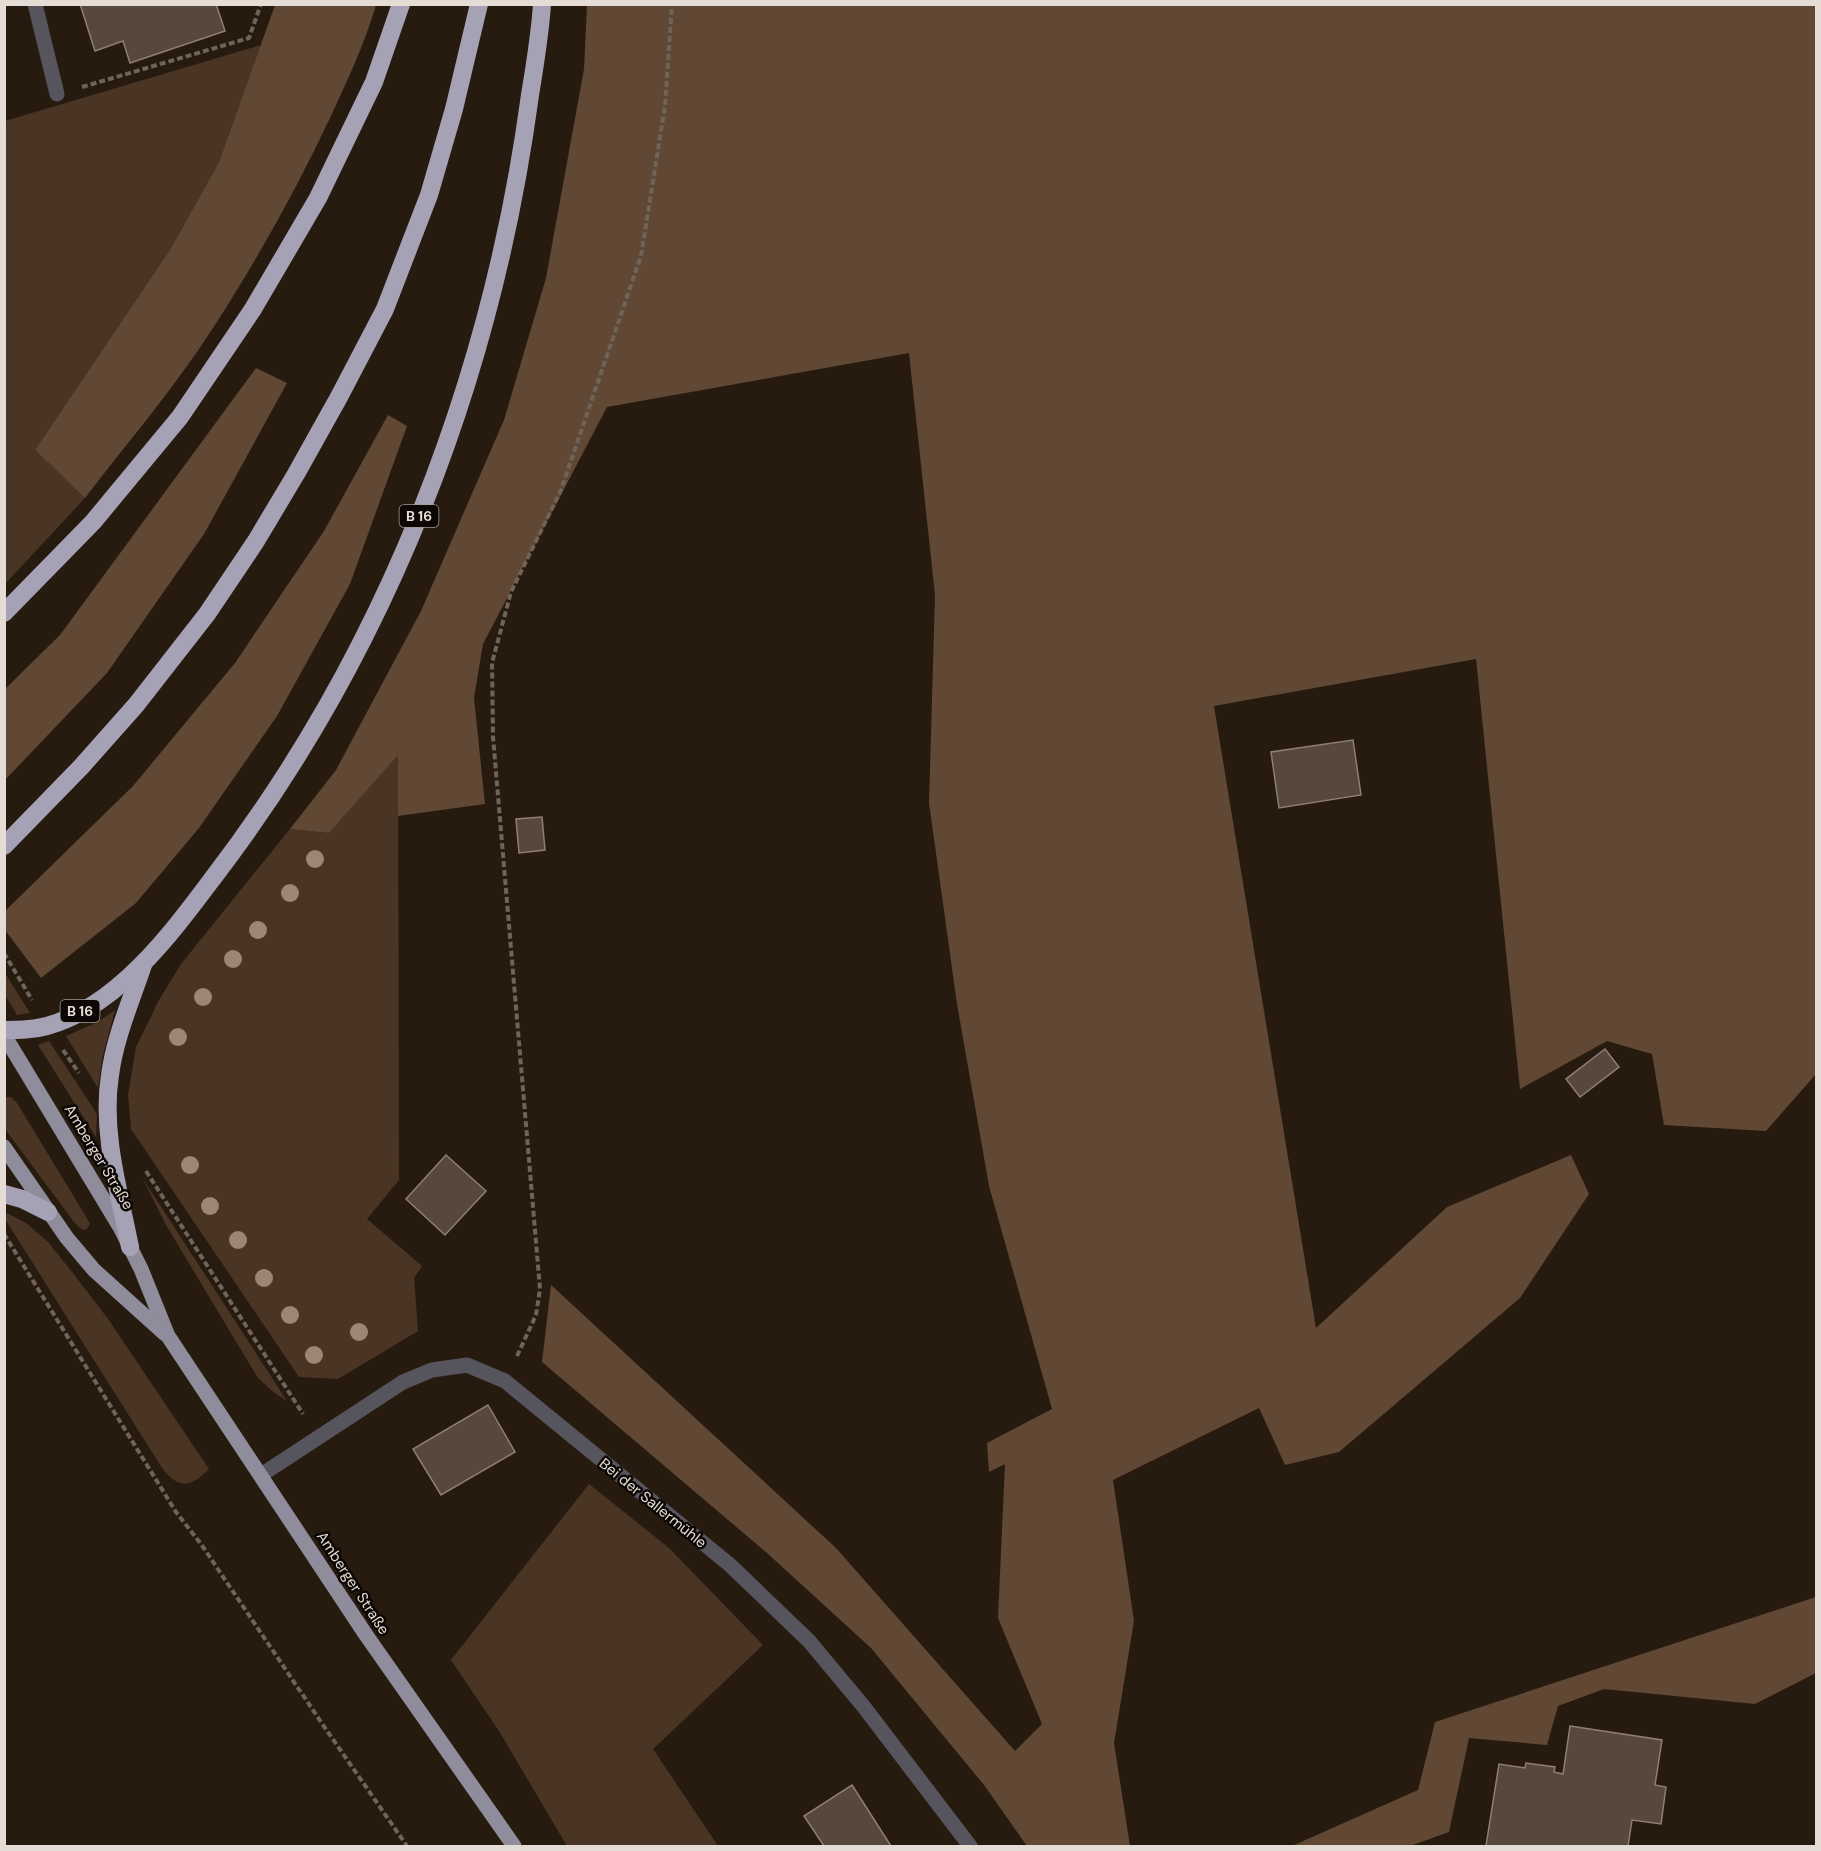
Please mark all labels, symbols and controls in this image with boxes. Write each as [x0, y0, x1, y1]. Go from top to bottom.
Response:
road number: B 16 [400, 505, 438, 527]
road number: B 16 [60, 1000, 100, 1022]
street label: Amberger Straße [60, 1101, 138, 1213]
street label: Bei der Sallermühle [595, 1453, 711, 1553]
street label: Amberger Straße [312, 1528, 394, 1638]

